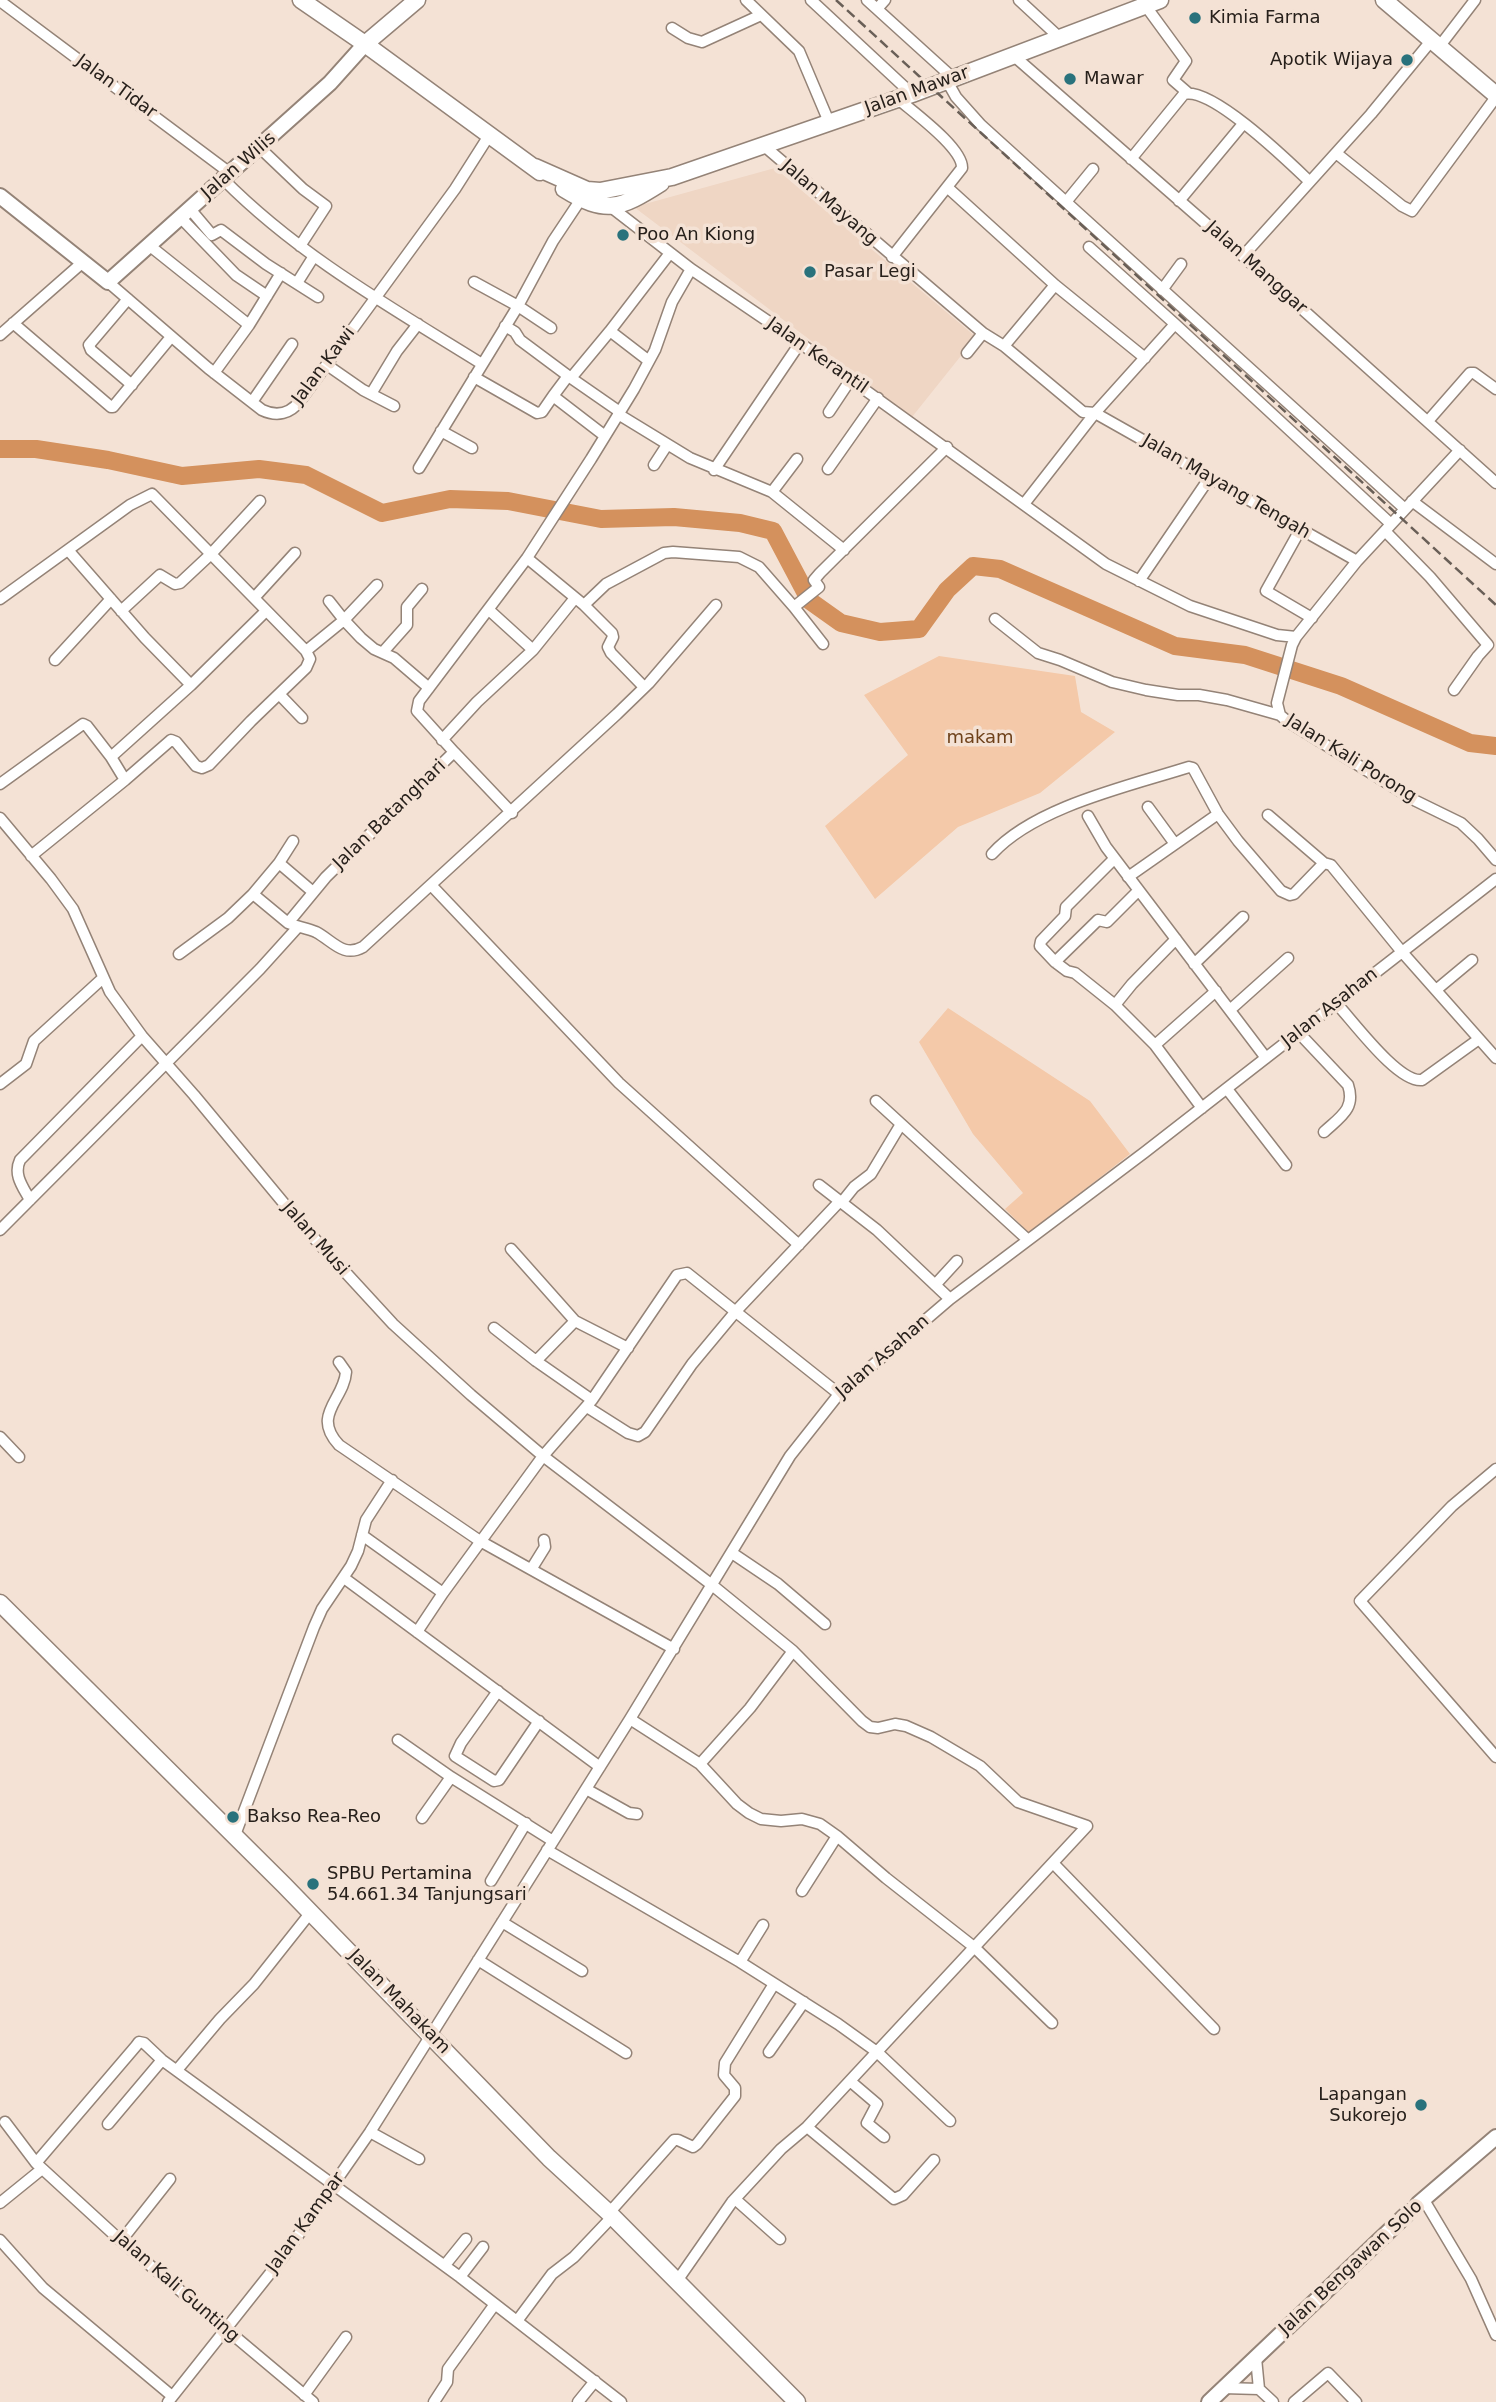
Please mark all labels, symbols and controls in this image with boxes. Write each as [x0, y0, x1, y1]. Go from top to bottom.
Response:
place label: Kimia Farma [1209, 7, 1320, 29]
marker: Kimia Farma [1187, 10, 1203, 26]
place label: Apotik Wijaya [1270, 49, 1393, 71]
street label: Jalan Tidar [71, 50, 161, 124]
marker: Apotik Wijaya [1399, 52, 1415, 68]
street label: Jalan Mawar [862, 62, 972, 120]
place label: Mawar [1084, 68, 1144, 90]
marker: Mawar [1062, 71, 1078, 87]
street label: Jalan Wilis [197, 128, 281, 204]
street label: Jalan Mayang [776, 155, 882, 251]
street label: Jalan Manggar [1201, 217, 1311, 319]
place label: Poo An Kiong [637, 224, 755, 246]
marker: Poo An Kiong [615, 227, 631, 243]
place label: Pasar Legi [824, 261, 916, 283]
marker: Pasar Legi [802, 264, 818, 280]
street label: Jalan Kerantil [762, 313, 872, 399]
street label: Jalan Kawi [288, 323, 360, 409]
street label: Jalan Mayang Tengah [1138, 430, 1314, 544]
street label: Jalan Kali Porong [1282, 710, 1420, 808]
park label: makam [946, 727, 1014, 749]
street label: Jalan Batanghari [329, 756, 451, 874]
street label: Jalan Asahan [1278, 964, 1382, 1052]
street label: Jalan Musi [277, 1198, 353, 1280]
street label: Jalan Asahan [832, 1311, 934, 1403]
place label: Bakso Rea-Reo [247, 1806, 381, 1828]
marker: Bakso Rea-Reo [225, 1809, 241, 1825]
place label: SPBU Pertamina 54.661.34 Tanjungsari [327, 1863, 527, 1906]
marker: SPBU Pertamina 54.661.34 Tanjungsari [305, 1876, 321, 1892]
street label: Jalan Mahakam [344, 1945, 454, 2059]
place label: Lapangan Sukorejo [1318, 2084, 1407, 2126]
marker: Lapangan Sukorejo [1413, 2097, 1429, 2113]
street label: Jalan Kampar [262, 2168, 350, 2278]
street label: Jalan Bengawan Solo [1275, 2196, 1427, 2340]
street label: Jalan Kali Gunting [109, 2227, 243, 2347]

